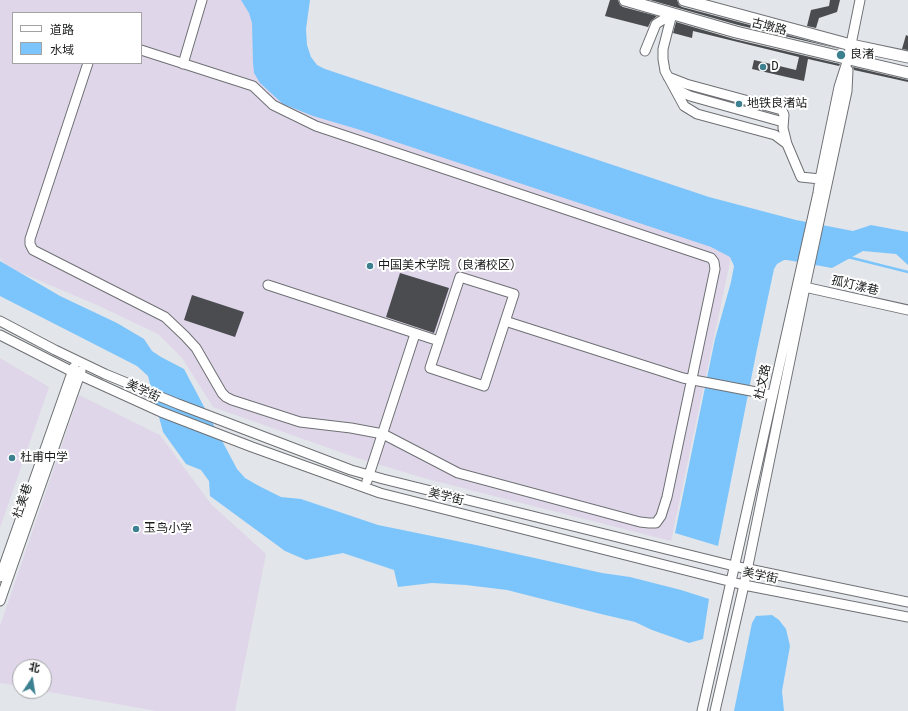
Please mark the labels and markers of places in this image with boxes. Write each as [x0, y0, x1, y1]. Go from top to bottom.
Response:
place label: 良渚 [850, 48, 874, 62]
marker: 良渚 [835, 49, 847, 61]
place label: D [771, 60, 779, 74]
marker: D [758, 62, 768, 72]
place label: 地铁良渚站 [747, 97, 807, 111]
marker: 地铁良渚站 [734, 99, 744, 109]
place label: 中国美术学院（良渚校区） [378, 259, 522, 273]
marker: 中国美术学院（良渚校区） [365, 261, 375, 271]
place label: 杜甫中学 [20, 451, 68, 465]
marker: 杜甫中学 [7, 453, 17, 463]
place label: 玉鸟小学 [144, 522, 192, 536]
marker: 玉鸟小学 [131, 524, 141, 534]

